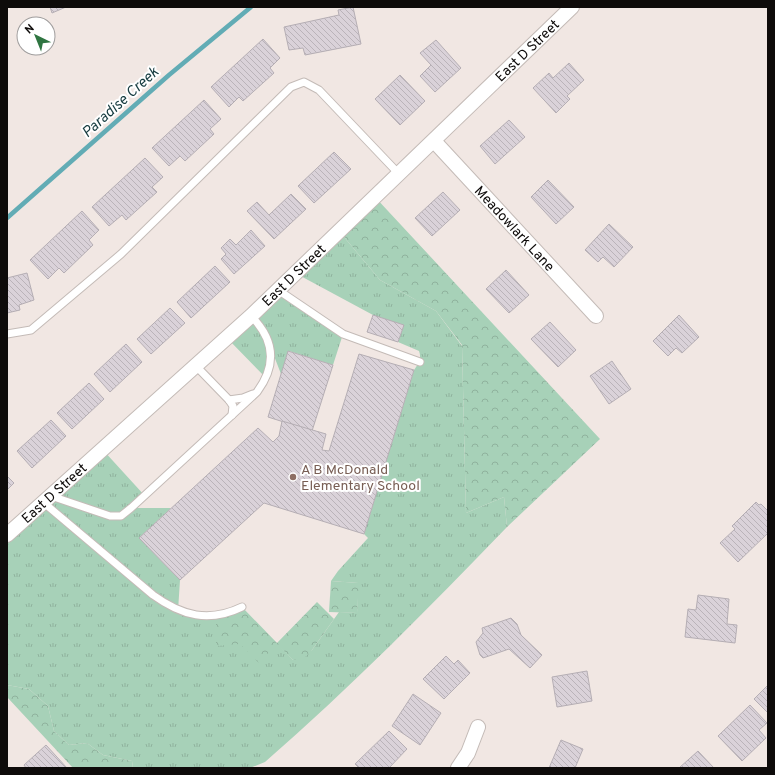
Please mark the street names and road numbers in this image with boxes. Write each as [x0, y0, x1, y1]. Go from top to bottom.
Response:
street label: East D Street [493, 17, 564, 86]
street label: Meadowlark Lane [470, 183, 557, 276]
street label: East D Street [259, 241, 330, 311]
street label: East D Street [19, 460, 91, 528]

